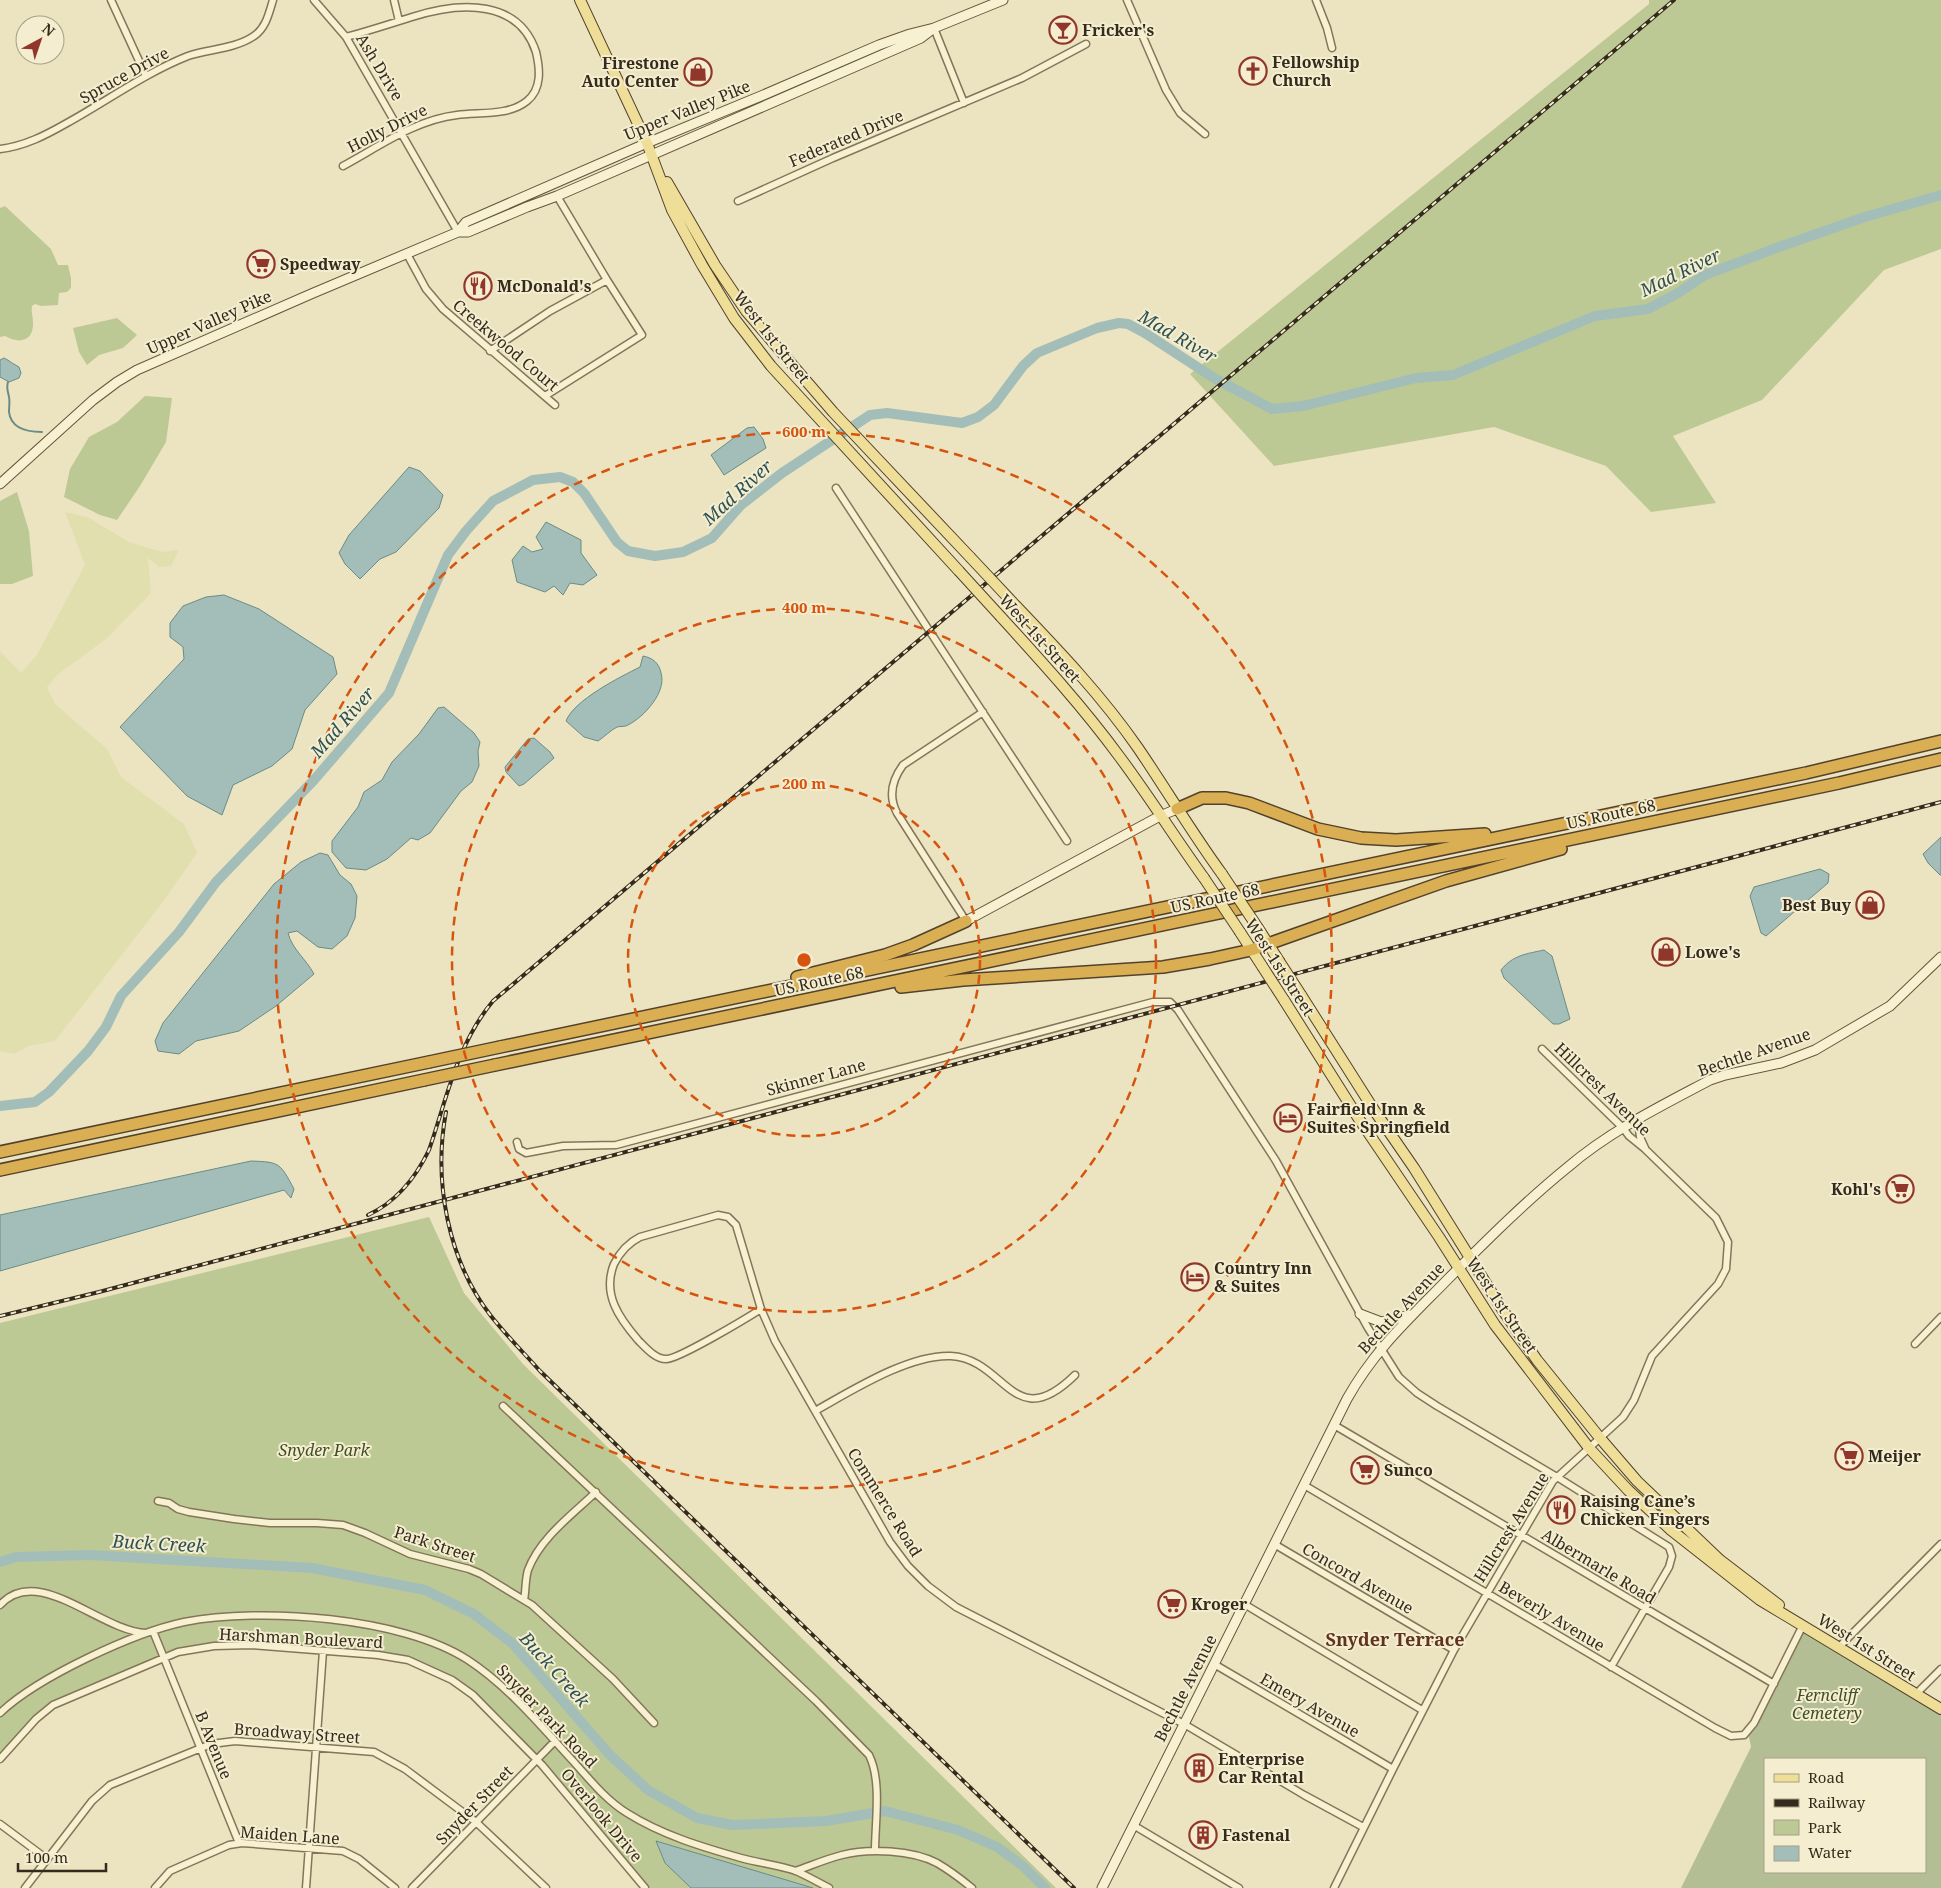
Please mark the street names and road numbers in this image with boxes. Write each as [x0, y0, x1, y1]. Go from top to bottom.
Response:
street label: Ash Drive [351, 29, 409, 105]
street label: Spruce Drive [75, 41, 173, 109]
street label: Upper Valley Pike [621, 75, 753, 145]
street label: Holly Drive [343, 98, 431, 158]
street label: Federated Drive [785, 104, 907, 172]
street label: Upper Valley Pike [143, 285, 275, 359]
street label: West 1st Street [729, 286, 815, 388]
street label: Creekwood Court [448, 294, 564, 396]
street label: West 1st Street [994, 589, 1086, 687]
street label: US Route 68 [1564, 794, 1658, 834]
street label: US Route 68 [1168, 878, 1262, 918]
street label: West 1st Street [1240, 914, 1320, 1020]
street label: US Route 68 [772, 961, 866, 1001]
street label: Bechtle Avenue [1695, 1022, 1813, 1082]
street label: Hillcrest Avenue [1550, 1037, 1656, 1141]
street label: Skinner Lane [764, 1053, 868, 1101]
street label: West 1st Street [1462, 1252, 1543, 1358]
street label: Bechtle Avenue [1353, 1258, 1449, 1358]
street label: Commerce Road [843, 1443, 927, 1561]
street label: Hillcrest Avenue [1468, 1468, 1554, 1586]
street label: Park Street [391, 1521, 479, 1568]
street label: Albermarle Road [1538, 1523, 1661, 1609]
street label: Concord Avenue [1298, 1537, 1418, 1619]
street label: Beverly Avenue [1495, 1576, 1609, 1656]
street label: West 1st Street [1814, 1608, 1921, 1686]
street label: Harshman Boulevard [218, 1623, 384, 1653]
street label: Bechtle Avenue [1149, 1631, 1221, 1745]
street label: Snyder Park Road [492, 1659, 602, 1773]
street label: Emery Avenue [1256, 1668, 1364, 1742]
street label: B Avenue [190, 1708, 238, 1782]
street label: Broadway Street [233, 1718, 361, 1748]
street label: Snyder Street [431, 1760, 518, 1849]
street label: Overlook Drive [556, 1763, 648, 1867]
street label: Maiden Lane [239, 1821, 341, 1849]

